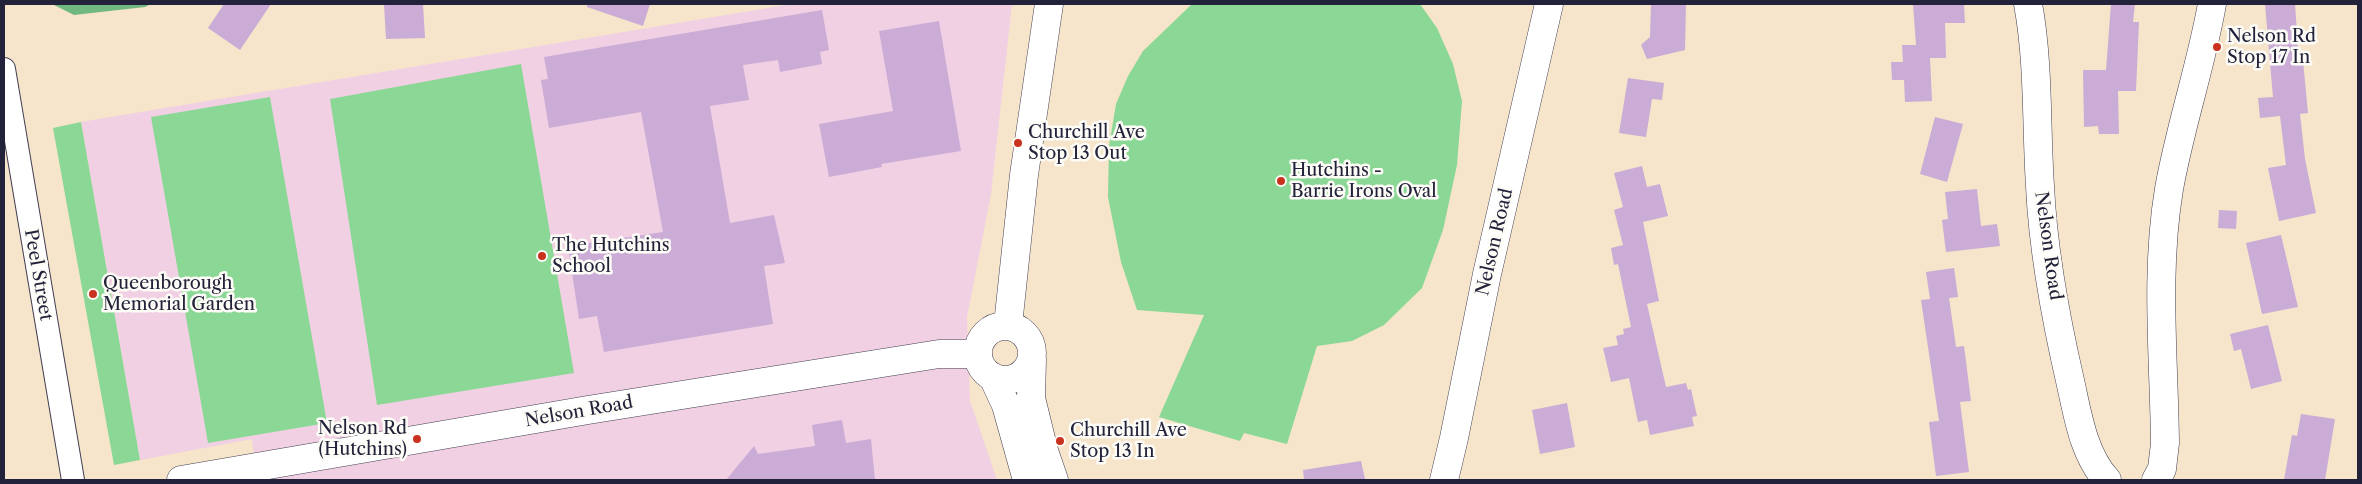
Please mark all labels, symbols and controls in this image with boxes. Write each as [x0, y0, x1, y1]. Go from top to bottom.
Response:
place label: Nelson Rd Stop 17 In [2227, 26, 2316, 68]
marker: Nelson Rd Stop 17 In [2211, 41, 2223, 53]
place label: Churchill Ave Stop 13 Out [1028, 122, 1145, 164]
marker: Churchill Ave Stop 13 Out [1012, 137, 1024, 149]
place label: Hutchins - Barrie Irons Oval [1291, 160, 1437, 202]
marker: Hutchins - Barrie Irons Oval [1275, 175, 1287, 187]
street label: Nelson Road [1472, 186, 1518, 298]
street label: Nelson Road [2030, 190, 2066, 302]
street label: Peel Street [19, 227, 57, 323]
place label: The Hutchins School [552, 235, 670, 278]
marker: The Hutchins School [536, 250, 548, 262]
place label: Queenborough Memorial Garden [103, 273, 255, 316]
marker: Queenborough Memorial Garden [87, 288, 99, 300]
street label: Nelson Road [523, 392, 635, 432]
place label: Nelson Rd (Hutchins) [318, 418, 407, 460]
place label: Churchill Ave Stop 13 In [1070, 420, 1187, 462]
marker: Nelson Rd (Hutchins) [411, 433, 423, 445]
marker: Churchill Ave Stop 13 In [1054, 435, 1066, 447]

